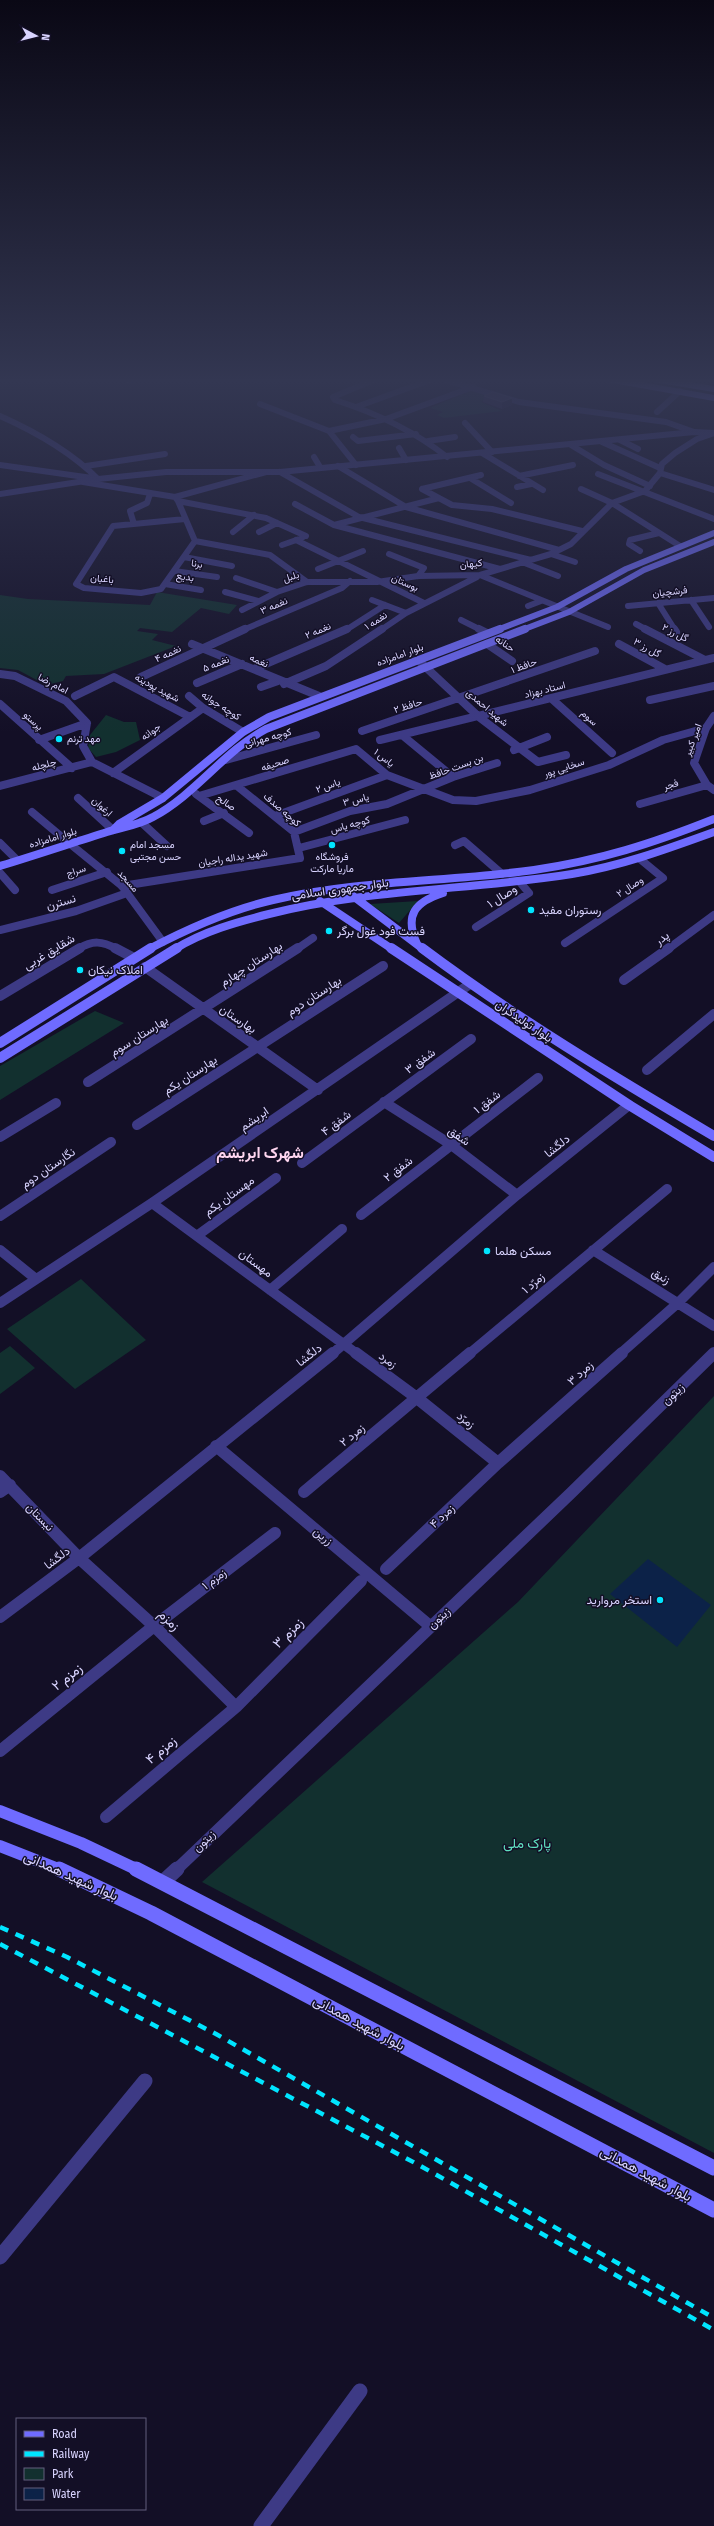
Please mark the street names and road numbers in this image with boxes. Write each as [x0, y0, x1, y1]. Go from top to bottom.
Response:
street label: برنا [190, 557, 204, 571]
street label: کیهان [459, 557, 484, 571]
street label: بلبل [281, 569, 301, 585]
street label: بدیع [175, 570, 195, 584]
street label: باغبان [90, 572, 114, 586]
street label: بوستان [390, 572, 421, 594]
street label: فرشچیان [652, 584, 689, 601]
street label: نغمه ۳ [259, 595, 290, 617]
street label: نغمه ۱ [362, 609, 390, 633]
street label: نغمه ۲ [303, 620, 333, 642]
street label: گل رز ۲ [660, 621, 691, 645]
street label: حنانه [493, 633, 517, 655]
street label: گل رز ۳ [631, 636, 663, 661]
street label: بلوار امامزاده [375, 641, 425, 669]
street label: نغمه ۴ [153, 643, 183, 665]
street label: نغمه [248, 652, 270, 671]
street label: نغمه ۵ [201, 653, 231, 675]
street label: حافظ ۱ [509, 656, 539, 676]
street label: امام رضا [36, 671, 70, 697]
street label: شهید پودینه [132, 671, 181, 706]
street label: استاد بهزاد [523, 679, 567, 701]
street label: شهید احمدی [463, 687, 511, 729]
street label: کوچه جوانه [198, 689, 243, 724]
street label: حافظ ۲ [392, 696, 424, 716]
street label: سوم [578, 707, 600, 729]
street label: پرستو [20, 709, 45, 734]
street label: جوانه [139, 721, 163, 743]
street label: امیر کبیر [681, 722, 705, 759]
street label: کوچه مهرانی [243, 726, 294, 751]
street label: یاس ۱ [371, 746, 397, 770]
street label: بن بست حافظ [427, 752, 485, 782]
street label: صحیفه [259, 754, 291, 774]
street label: چلچله [30, 756, 58, 775]
street label: سخایی پور [541, 756, 586, 781]
street label: یاس ۲ [314, 776, 342, 796]
street label: فجر [661, 777, 680, 793]
street label: کوچه صدف [260, 791, 304, 831]
street label: یاس ۳ [342, 791, 370, 809]
street label: صالح [214, 792, 238, 814]
street label: ارغوان [89, 795, 115, 819]
street label: کوچه یاس [329, 814, 372, 837]
street label: بلوار امامزاده [28, 825, 78, 851]
street label: شهید یداله راجیان [197, 847, 269, 869]
street label: سراج [65, 862, 88, 880]
street label: مسجد [115, 867, 141, 895]
street label: وصال ۲ [614, 874, 646, 900]
street label: بلوار جمهوری اسلامی [291, 875, 390, 904]
street label: وصال ۱ [485, 881, 520, 912]
street label: نسترن [45, 891, 78, 914]
street label: پدر [651, 928, 673, 949]
street label: شقایق غربی [21, 931, 78, 974]
street label: بهارستان چهارم [217, 939, 285, 990]
street label: بهارستان دوم [284, 973, 344, 1020]
street label: بلوار تولیدگران [492, 997, 555, 1046]
street label: بهارستان [216, 1002, 259, 1037]
street label: بهارستان سوم [107, 1013, 171, 1060]
street label: شفق ۳ [402, 1045, 439, 1078]
street label: بهارستان یکم [160, 1052, 220, 1098]
street label: شفق ۱ [471, 1087, 504, 1117]
street label: ابریشم [237, 1104, 272, 1135]
street label: شفق ۴ [318, 1107, 354, 1139]
street label: شفق [445, 1123, 473, 1149]
street label: دلگشا [541, 1131, 573, 1160]
street label: نگارستان دوم [18, 1145, 78, 1192]
street label: شفق ۲ [381, 1153, 416, 1185]
street label: مهستان یکم [201, 1173, 257, 1220]
street label: مهستان [236, 1246, 276, 1281]
street label: زنبق [649, 1265, 673, 1288]
street label: زمرّد ۱ [519, 1270, 548, 1297]
street label: دلگشا [293, 1341, 325, 1369]
street label: زمرد [376, 1349, 400, 1372]
street label: زمرد ۳ [564, 1358, 596, 1389]
street label: زیتون [659, 1380, 688, 1409]
street label: زمرّد [454, 1409, 478, 1432]
street label: زمرد ۲ [337, 1421, 368, 1450]
street label: نیستان [23, 1500, 57, 1534]
street label: زمرد ۴ [427, 1501, 458, 1532]
street label: زرین [310, 1524, 336, 1549]
street label: دلگشا [41, 1544, 73, 1572]
street label: زمزم ۱ [199, 1565, 229, 1593]
street label: زیتون [425, 1604, 454, 1633]
street label: زمزم [155, 1606, 184, 1635]
street label: زمزم ۳ [269, 1614, 307, 1652]
street label: زمزم ۲ [48, 1659, 86, 1694]
street label: زمزم ۴ [142, 1732, 180, 1768]
street label: زیتون [190, 1827, 219, 1856]
street label: بلوار شهید همدانی [21, 1848, 121, 1904]
street label: بلوار شهید همدانی [310, 1992, 408, 2054]
street label: بلوار شهید همدانی [597, 2143, 695, 2205]

